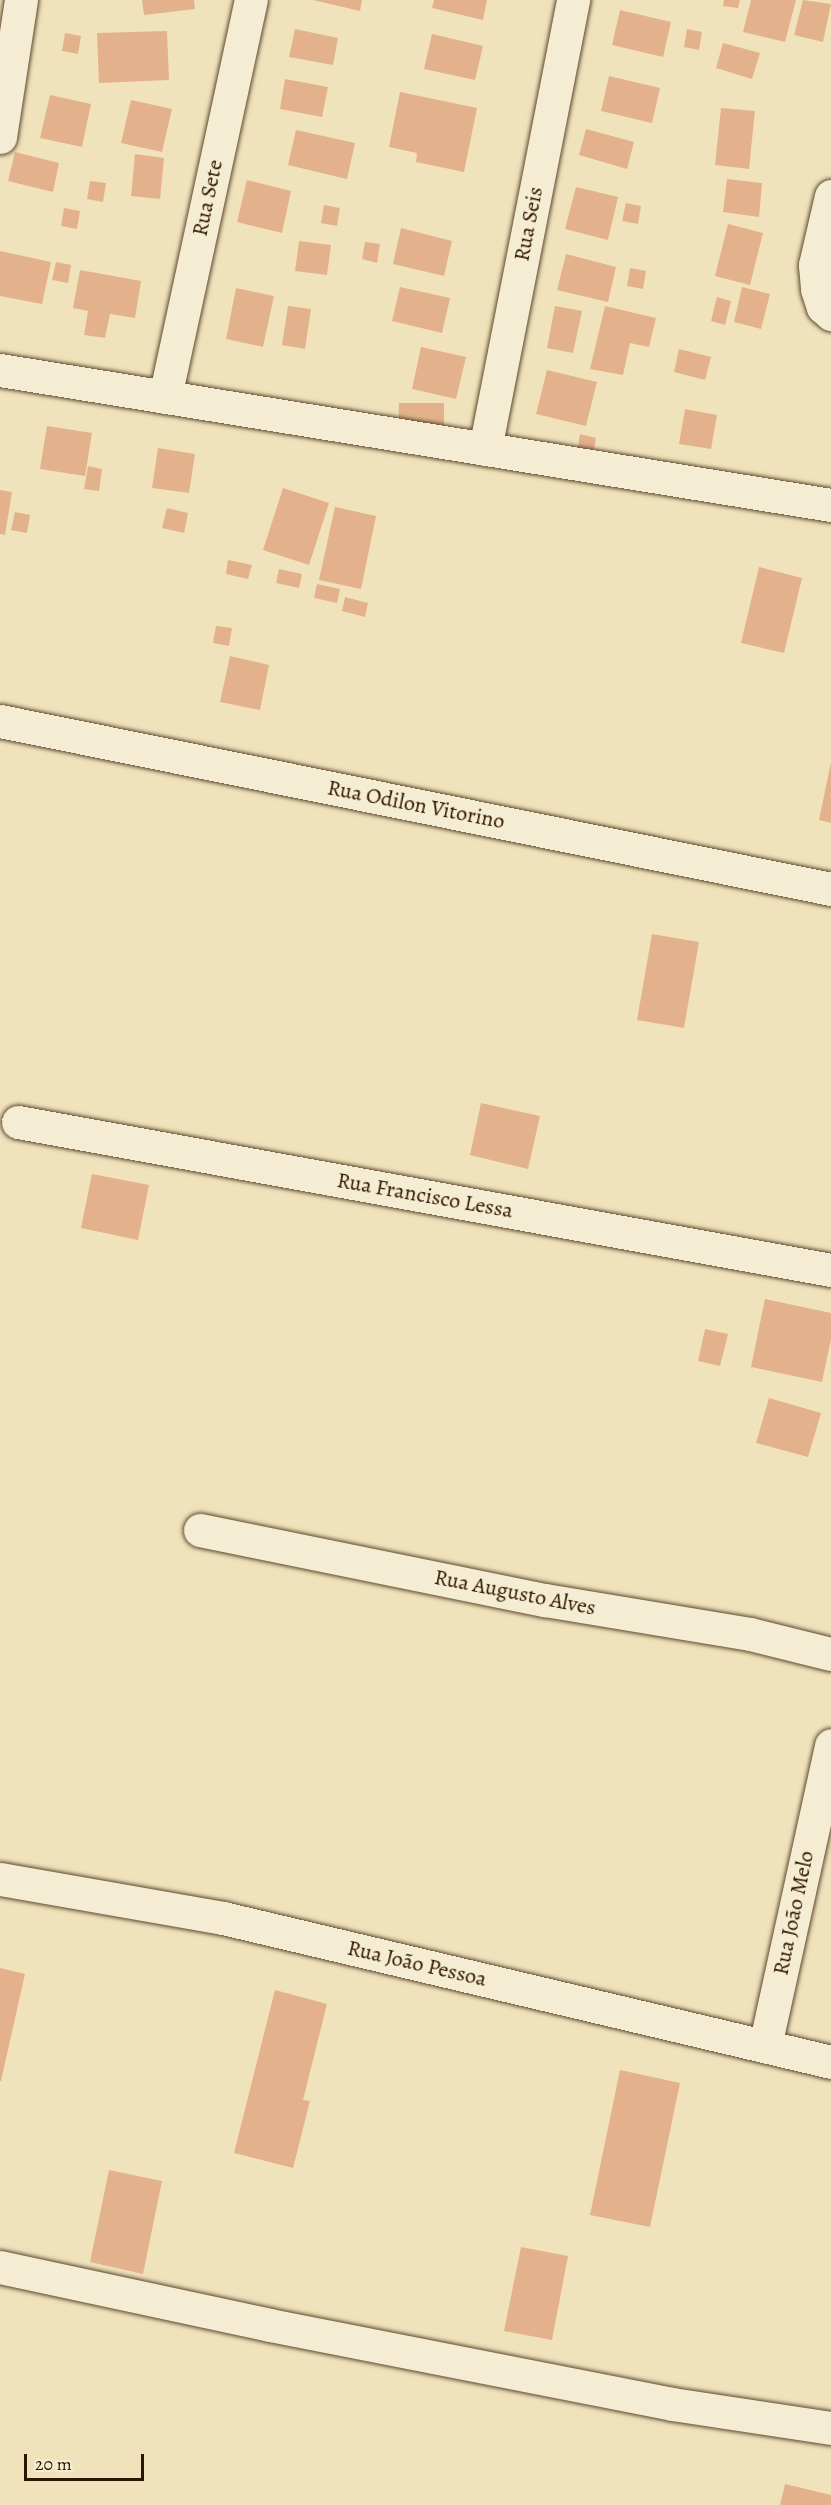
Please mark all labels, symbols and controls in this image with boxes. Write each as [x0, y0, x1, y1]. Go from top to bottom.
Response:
street label: Rua Sete [187, 157, 229, 239]
street label: Rua Seis [509, 184, 549, 264]
street label: Rua Odilon Vitorino [325, 775, 507, 835]
street label: Rua Francisco Lessa [335, 1168, 515, 1224]
street label: Rua Augusto Alves [432, 1564, 598, 1622]
street label: Rua João Melo [768, 1848, 820, 1978]
street label: Rua João Pessoa [345, 1935, 489, 1993]
scale bar [27, 2442, 147, 2480]
text: 20 m [35, 2452, 72, 2476]

